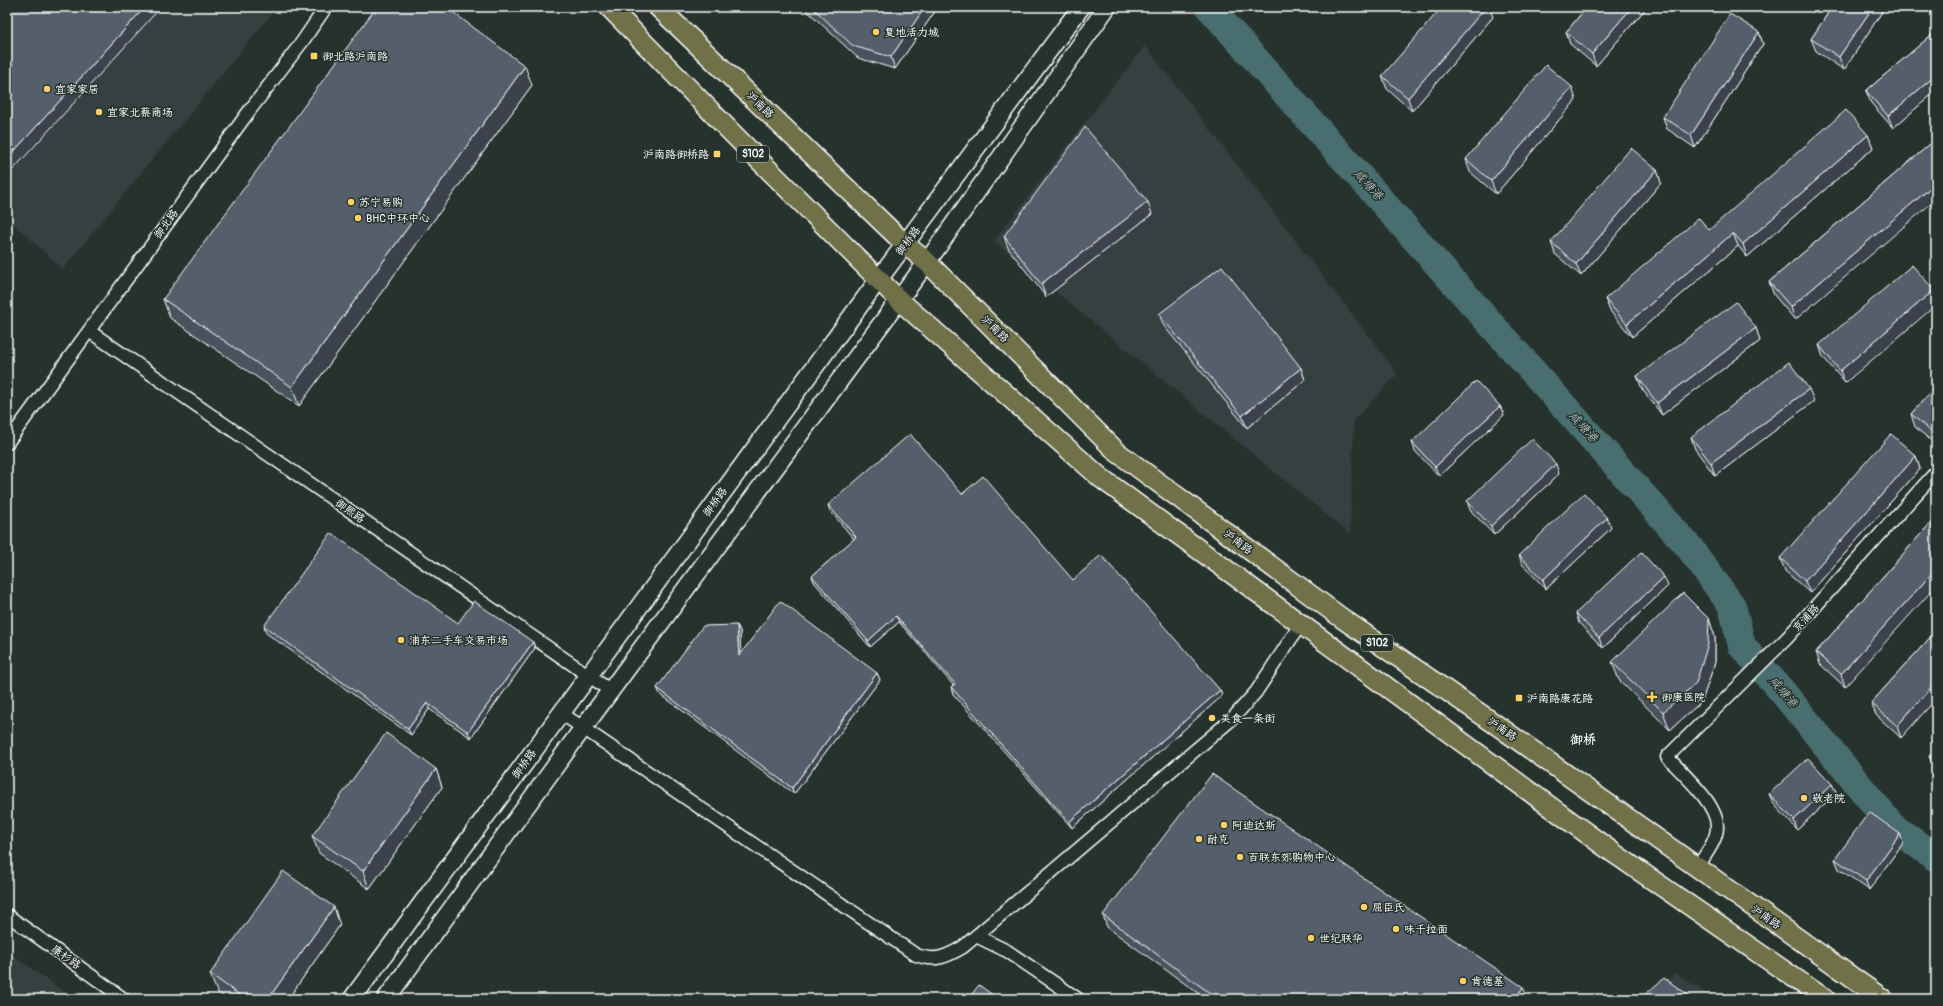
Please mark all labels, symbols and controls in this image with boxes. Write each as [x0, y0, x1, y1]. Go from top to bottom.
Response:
place label: 复地活力城 [884, 26, 939, 39]
marker: 复地活力城 [871, 27, 881, 37]
place label: 御北路沪南路 [322, 50, 388, 63]
marker: 御北路沪南路 [309, 51, 319, 61]
place label: 宜家家居 [55, 83, 99, 96]
marker: 宜家家居 [42, 84, 52, 94]
street label: 沪南路 [744, 89, 776, 121]
place label: 宜家北蔡商场 [107, 106, 173, 119]
marker: 宜家北蔡商场 [94, 107, 104, 117]
road number: S102 [737, 146, 769, 162]
place label: 沪南路御桥路 [643, 148, 709, 161]
marker: 沪南路御桥路 [712, 149, 722, 159]
water label: 咸塘港 [1350, 167, 1386, 204]
place label: 苏宁易购 [359, 196, 403, 209]
marker: 苏宁易购 [346, 197, 356, 207]
street label: 御北路 [151, 207, 181, 241]
place label: BHC中环中心 [366, 212, 430, 225]
marker: BHC中环中心 [353, 213, 363, 223]
street label: 御桥路 [893, 224, 923, 258]
street label: 沪南路 [979, 313, 1011, 345]
water label: 咸塘港 [1565, 409, 1601, 446]
street label: 御桥路 [700, 485, 730, 519]
street label: 御熙路 [333, 496, 367, 526]
street label: 沪南路 [1221, 527, 1255, 557]
street label: 京浦路 [1790, 601, 1822, 635]
place label: 浦东二手车交易市场 [409, 634, 508, 647]
marker: 浦东二手车交易市场 [396, 635, 406, 645]
road number: S102 [1361, 635, 1393, 651]
water label: 咸塘港 [1766, 673, 1801, 711]
marker: 御康医院 [1646, 691, 1658, 703]
place label: 御康医院 [1661, 691, 1705, 704]
place label: 沪南路康花路 [1527, 692, 1593, 705]
marker: 沪南路康花路 [1514, 693, 1524, 703]
place label: 美食一条街 [1220, 712, 1276, 725]
marker: 美食一条街 [1207, 713, 1217, 723]
street label: 沪南路 [1485, 714, 1519, 744]
district label: 御桥 [1570, 732, 1596, 748]
street label: 御桥路 [509, 747, 539, 781]
place label: 敬老院 [1812, 792, 1845, 805]
marker: 敬老院 [1799, 793, 1809, 803]
place label: 阿迪达斯 [1232, 819, 1276, 832]
marker: 阿迪达斯 [1219, 820, 1229, 830]
place label: 耐克 [1207, 833, 1229, 846]
marker: 耐克 [1194, 834, 1204, 844]
place label: 百联东郊购物中心 [1248, 851, 1336, 864]
marker: 百联东郊购物中心 [1235, 852, 1245, 862]
place label: 屈臣氏 [1372, 901, 1405, 914]
marker: 屈臣氏 [1359, 902, 1369, 912]
street label: 沪南路 [1749, 902, 1783, 932]
place label: 味千拉面 [1404, 923, 1448, 936]
marker: 味千拉面 [1391, 924, 1401, 934]
place label: 世纪联华 [1319, 932, 1363, 945]
marker: 世纪联华 [1306, 933, 1316, 943]
street label: 康杉路 [49, 942, 83, 972]
place label: 肯德基 [1471, 975, 1504, 988]
marker: 肯德基 [1458, 976, 1468, 986]

